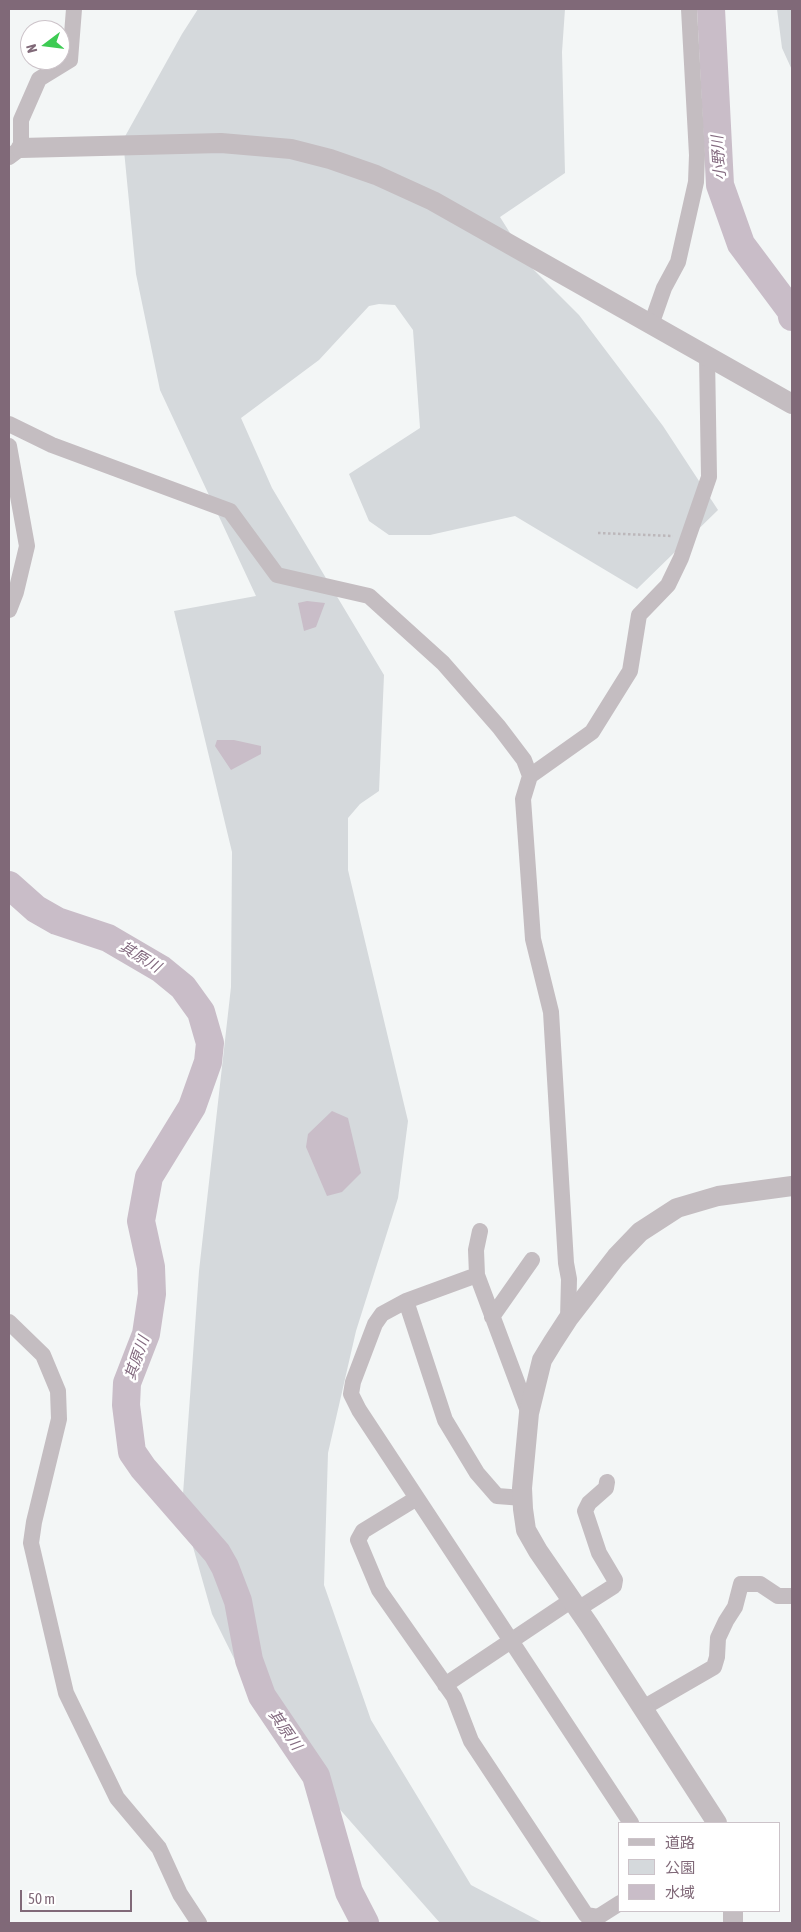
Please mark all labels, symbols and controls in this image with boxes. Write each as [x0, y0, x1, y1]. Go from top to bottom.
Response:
north arrow [20, 20, 70, 70]
text: N [23, 43, 40, 55]
water label: 小野川 [708, 135, 730, 181]
water label: 其原川 [116, 938, 164, 976]
water label: 其原川 [121, 1334, 153, 1382]
water label: 其原川 [265, 1706, 305, 1754]
legend [618, 1822, 781, 1912]
text: 道路 [665, 1834, 695, 1851]
text: 公園 [665, 1859, 695, 1876]
scale bar [22, 1880, 135, 1912]
text: 水域 [665, 1884, 695, 1901]
text: 50 m [28, 1890, 55, 1907]

